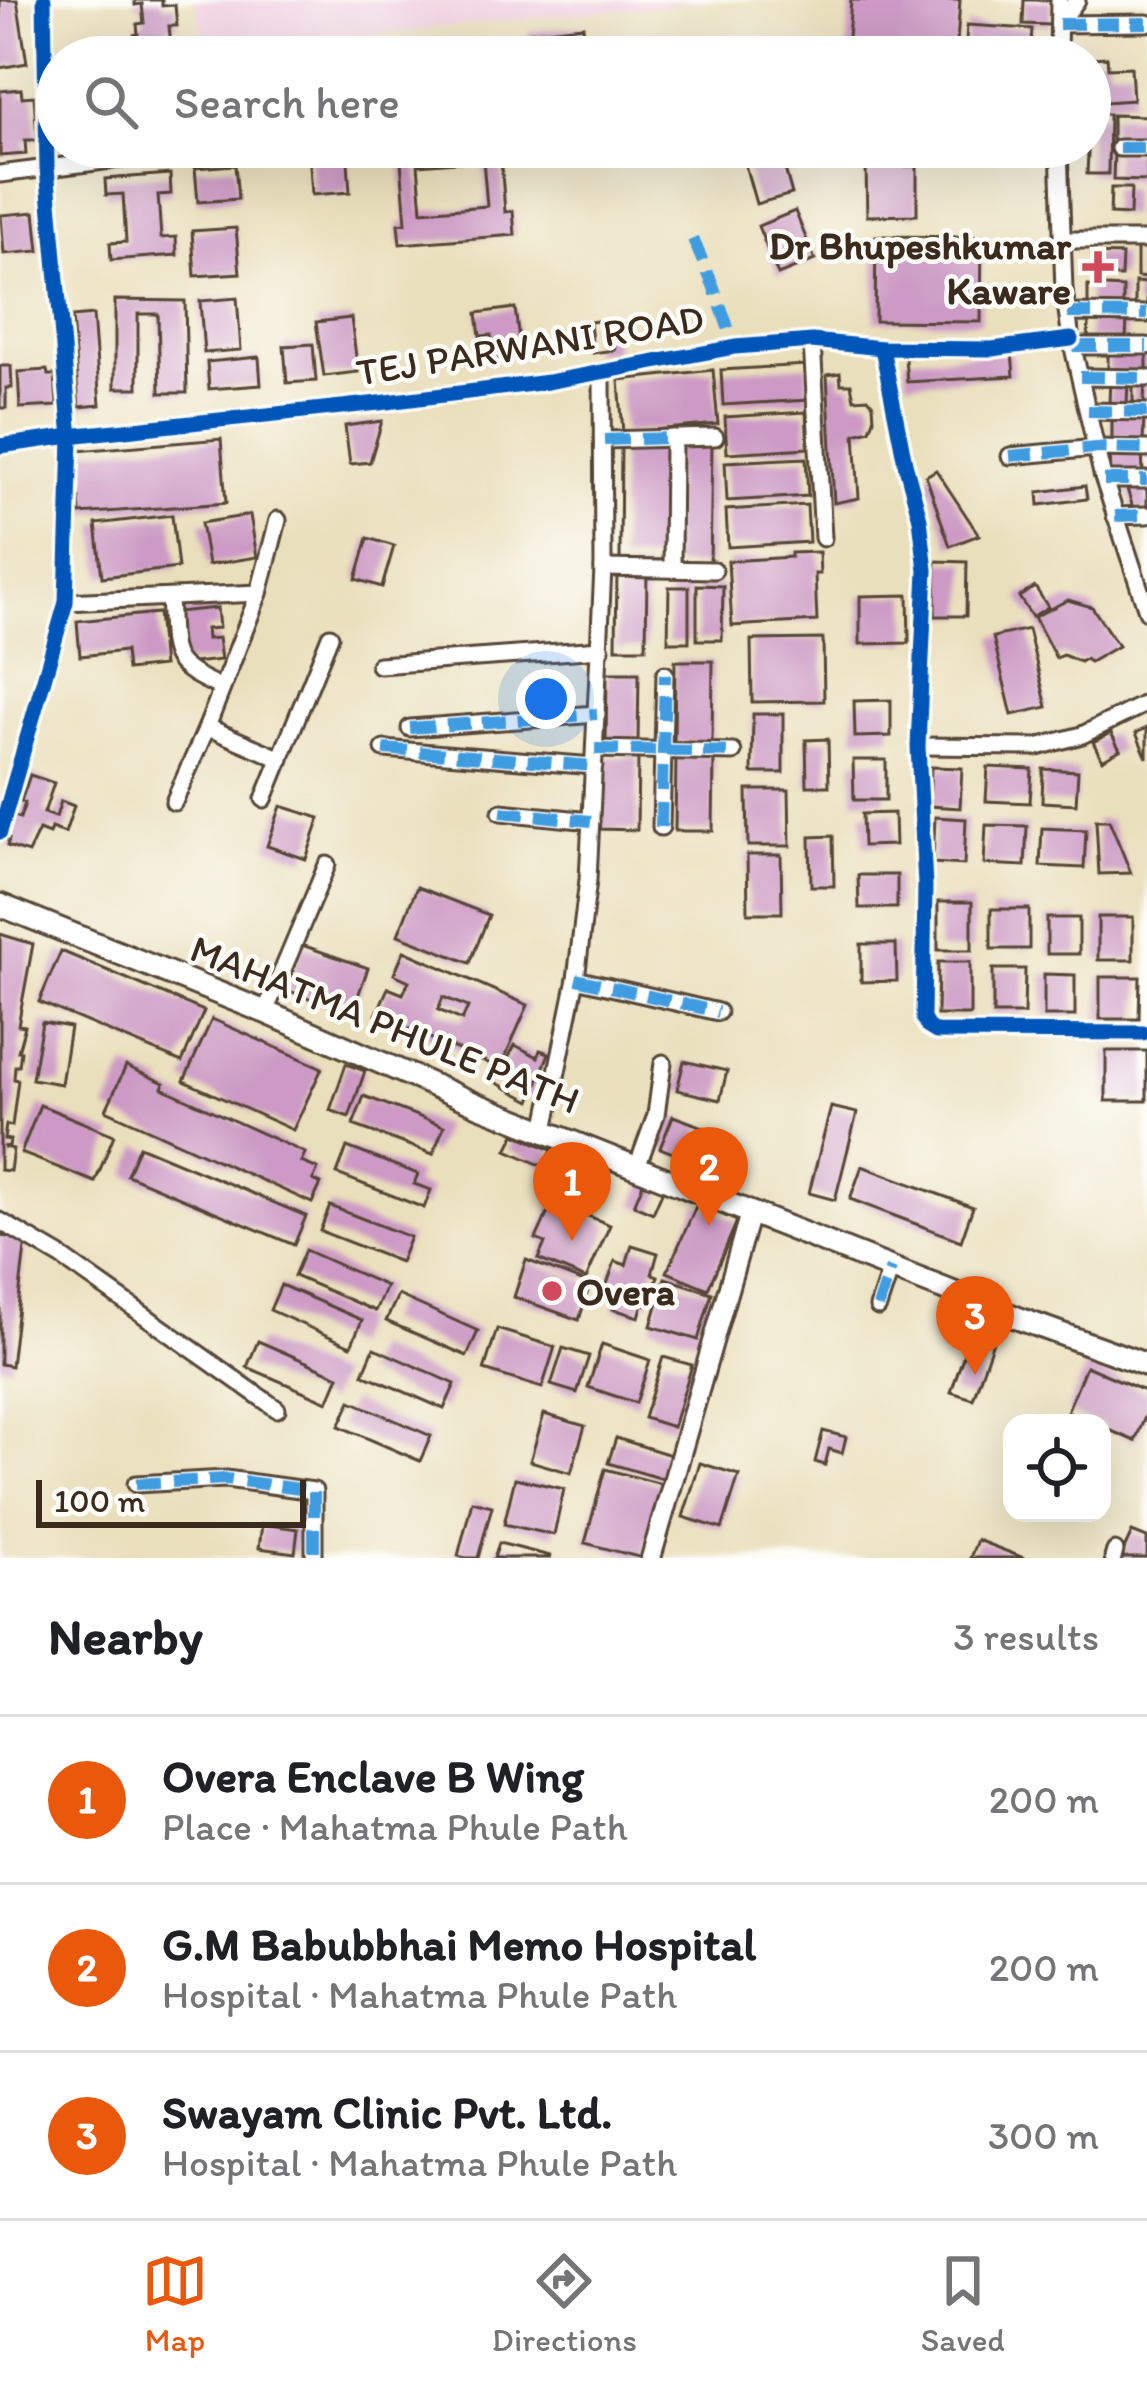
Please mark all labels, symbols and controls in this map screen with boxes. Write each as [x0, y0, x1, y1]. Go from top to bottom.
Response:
search box [36, 36, 1111, 168]
icon: search [78, 69, 144, 135]
text: Search here [174, 75, 400, 129]
place label: Dr Bhupeshkumar Kaware [769, 222, 1072, 314]
marker: Dr Bhupeshkumar Kaware [1082, 251, 1114, 283]
street label: TEJ PARWANI ROAD [353, 294, 707, 396]
your location [516, 669, 576, 729]
street label: MAHATMA PHULE PATH [184, 924, 586, 1124]
pin: 2 [670, 1127, 748, 1226]
pin: 1 [533, 1142, 611, 1241]
place label: Overa [576, 1268, 675, 1315]
pin: 3 [936, 1276, 1014, 1375]
marker: Overa [539, 1278, 565, 1304]
map controls [1003, 1414, 1111, 1522]
button: locate [1003, 1414, 1111, 1522]
scale bar [36, 1474, 306, 1527]
text: 100 m [54, 1481, 145, 1520]
text: Nearby [48, 1606, 203, 1667]
text: 3 results [953, 1613, 1099, 1660]
text: Overa Enclave B Wing [162, 1749, 584, 1803]
text: 1 [78, 1776, 96, 1823]
text: 200 m [989, 1776, 1099, 1823]
text: Place · Mahatma Phule Path [162, 1803, 628, 1850]
text: G.M Babubbhai Memo Hospital [162, 1917, 756, 1971]
text: 2 [77, 1944, 97, 1991]
text: 200 m [989, 1944, 1099, 1991]
text: Hospital · Mahatma Phule Path [162, 1971, 677, 2018]
text: Swayam Clinic Pvt. Ltd. [162, 2085, 612, 2139]
text: 3 [76, 2112, 98, 2159]
text: 300 m [988, 2112, 1099, 2159]
text: Hospital · Mahatma Phule Path [162, 2139, 677, 2186]
tab: Map [142, 2248, 208, 2359]
tab: Directions [492, 2248, 637, 2359]
tab: Saved [921, 2248, 1005, 2359]

